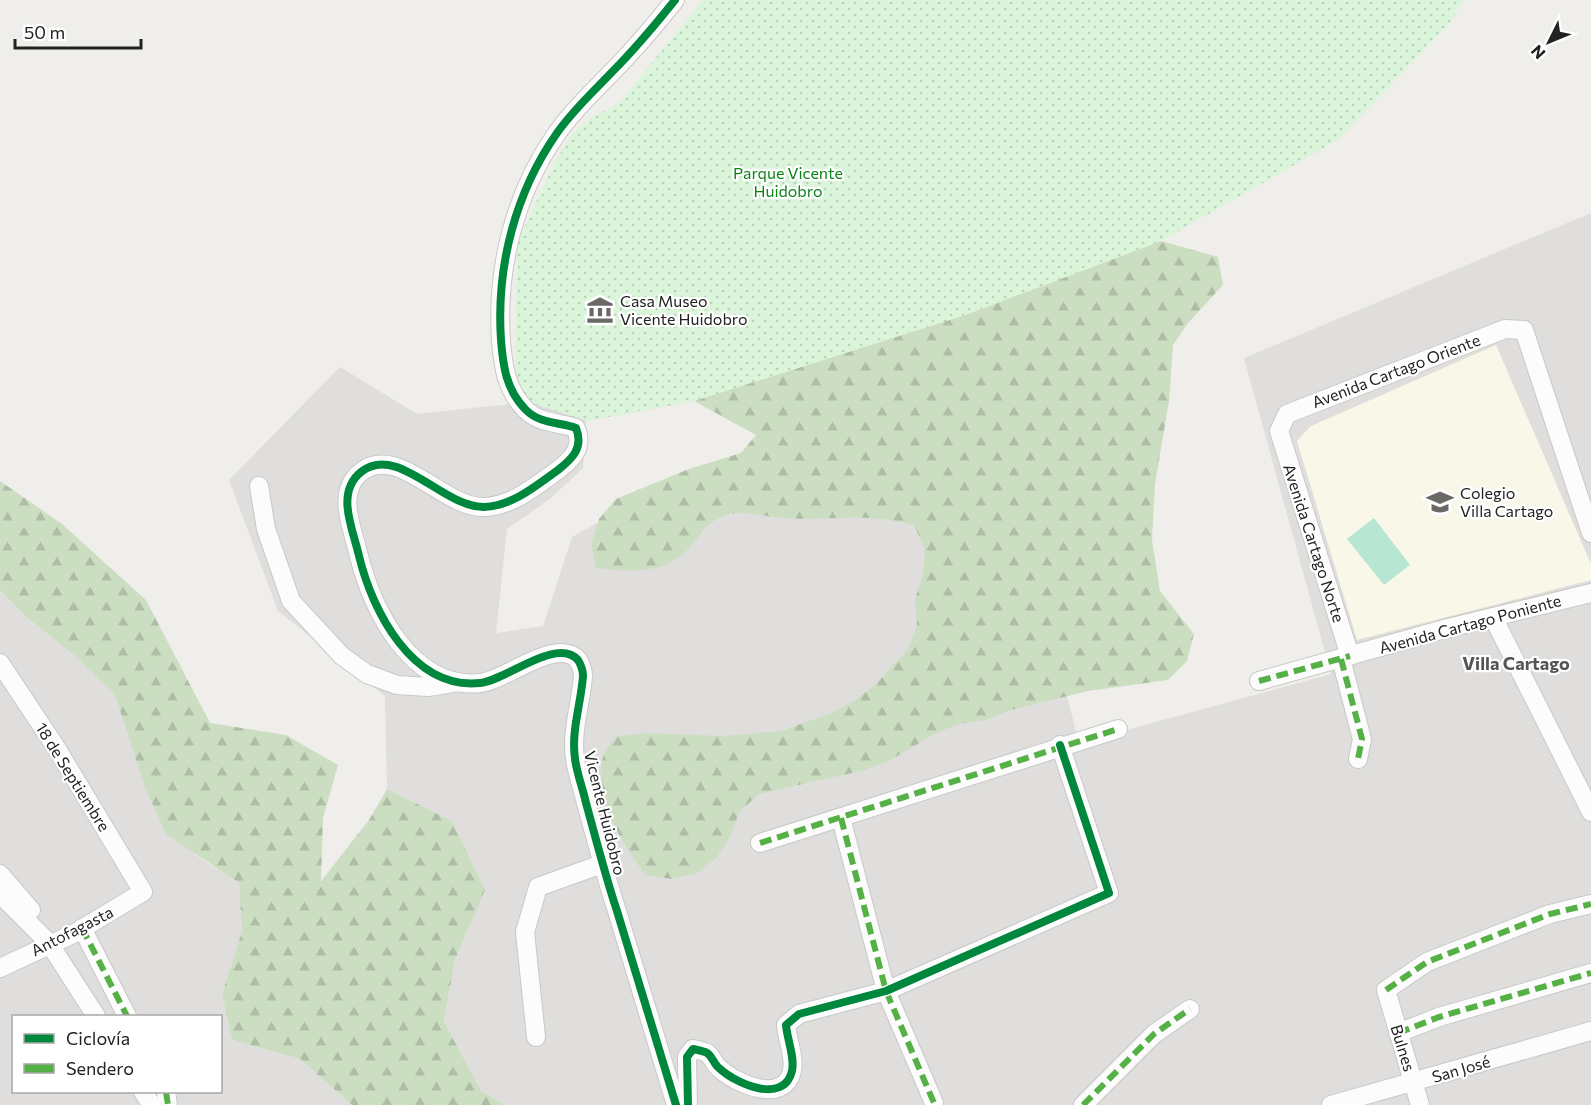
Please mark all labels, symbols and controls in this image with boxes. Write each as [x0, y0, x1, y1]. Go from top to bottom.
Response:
scale bar [15, 12, 141, 50]
north arrow [1519, 12, 1579, 72]
text: 50 m [24, 21, 65, 43]
text: N [1527, 42, 1549, 63]
park label: Parque Vicente Huidobro [733, 163, 843, 200]
place label: Casa Museo Vicente Huidobro [620, 291, 748, 328]
museum icon: Casa Museo Vicente Huidobro [585, 295, 615, 325]
street label: Avenida Cartago Oriente [1309, 330, 1483, 411]
street label: Avenida Cartago Norte [1280, 461, 1349, 624]
place label: Colegio Villa Cartago [1460, 483, 1553, 520]
school or university icon: Colegio Villa Cartago [1425, 487, 1455, 517]
street label: Avenida Cartago Poniente [1377, 590, 1563, 657]
district label: Villa Cartago [1462, 652, 1570, 674]
street label: 18 de Septiembre [32, 719, 115, 835]
street label: Vicente Huidobro [581, 749, 630, 877]
street label: Antofagasta [27, 902, 116, 959]
legend [12, 1015, 222, 1093]
street label: Bulnes [1387, 1022, 1420, 1074]
text: Ciclovía [66, 1027, 130, 1049]
street label: San José [1430, 1051, 1492, 1086]
text: Sendero [66, 1057, 134, 1079]

